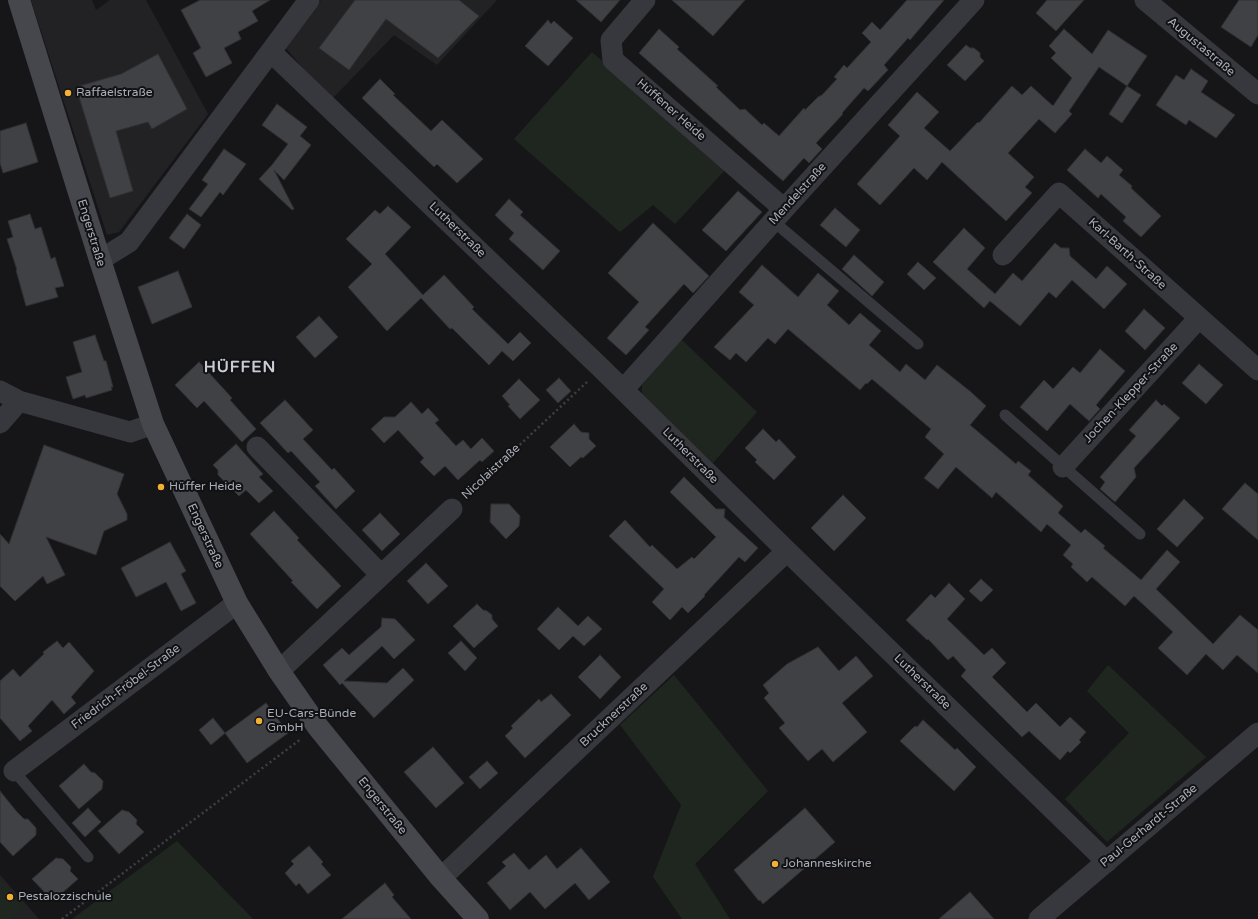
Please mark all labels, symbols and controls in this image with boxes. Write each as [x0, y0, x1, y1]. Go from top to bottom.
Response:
street label: Augustastraße [1164, 15, 1238, 79]
street label: Hüffener Heide [634, 76, 708, 144]
place label: Raffaelstraße [76, 86, 152, 100]
marker: Raffaelstraße [63, 88, 73, 98]
street label: Mendelstraße [766, 160, 830, 228]
street label: Engerstraße [74, 198, 108, 268]
street label: Lutherstraße [426, 199, 488, 261]
street label: Karl-Barth-Straße [1085, 215, 1169, 293]
street label: Jochen-Klepper-Straße [1081, 340, 1181, 446]
district label: HÜFFEN [204, 358, 276, 378]
street label: Lutherstraße [659, 425, 721, 487]
street label: Nicolaistraße [459, 441, 523, 503]
place label: Hüffer Heide [169, 480, 242, 494]
marker: Hüffer Heide [156, 482, 166, 492]
street label: Engerstraße [184, 501, 226, 571]
street label: Friedrich-Fröbel-Straße [69, 641, 183, 733]
street label: Lutherstraße [891, 651, 953, 713]
street label: Brucknerstraße [577, 680, 651, 750]
place label: EU-Cars-Bünde GmbH [267, 707, 356, 735]
marker: EU-Cars-Bünde GmbH [254, 716, 264, 726]
street label: Engerstraße [355, 774, 409, 838]
street label: Paul-Gerhardt-Straße [1098, 781, 1200, 871]
place label: Johanneskirche [783, 857, 872, 871]
marker: Johanneskirche [770, 859, 780, 869]
place label: Pestalozzischule [18, 890, 111, 904]
marker: Pestalozzischule [5, 892, 15, 902]

